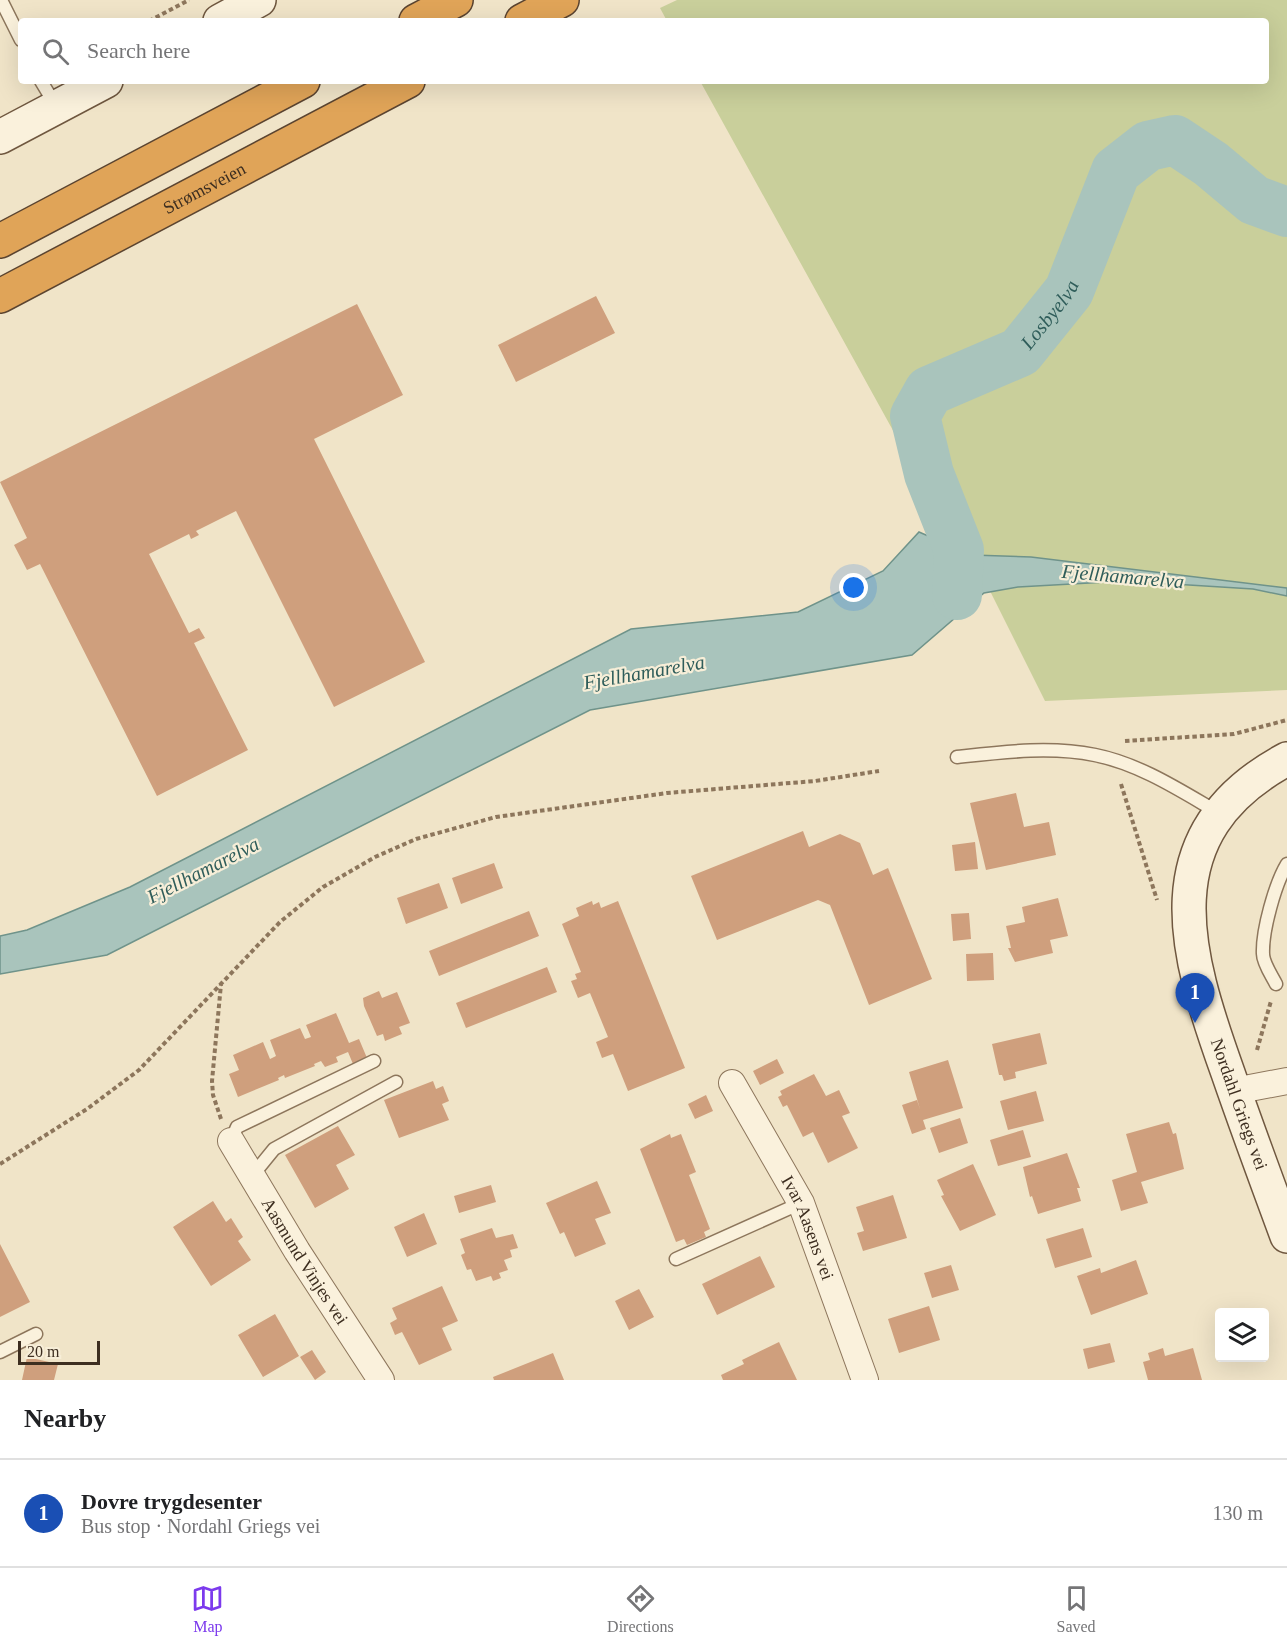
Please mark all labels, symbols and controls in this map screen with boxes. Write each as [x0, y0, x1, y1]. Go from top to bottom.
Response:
search box [18, 18, 1269, 84]
icon: search [39, 35, 72, 68]
text: Search here [87, 38, 190, 63]
street label: Strømsveien [160, 158, 249, 218]
water label: Losbyelva [1015, 277, 1083, 354]
water label: Fjellhamarelva [1060, 560, 1185, 593]
your location [839, 573, 868, 602]
water label: Fjellhamarelva [581, 651, 706, 695]
water label: Fjellhamarelva [143, 832, 263, 909]
pin: 1 [1176, 974, 1214, 1023]
street label: Nordahl Griegs vei [1207, 1036, 1272, 1173]
street label: Ivar Aasens vei [777, 1172, 838, 1283]
street label: Aasmund Vinjes vei [257, 1194, 352, 1328]
map controls [1215, 1308, 1269, 1362]
button: layers [1215, 1308, 1269, 1362]
scale bar [18, 1338, 100, 1366]
text: 20 m [27, 1343, 59, 1360]
text: Nearby [24, 1404, 106, 1433]
text: Dovre trygdesenter [81, 1489, 262, 1514]
text: 1 [39, 1502, 49, 1524]
text: 130 m [1212, 1502, 1263, 1524]
text: Bus stop · Nordahl Griegs vei [81, 1515, 320, 1537]
tab: Map [191, 1582, 224, 1636]
tab: Directions [607, 1582, 674, 1636]
tab: Saved [1056, 1582, 1096, 1636]

